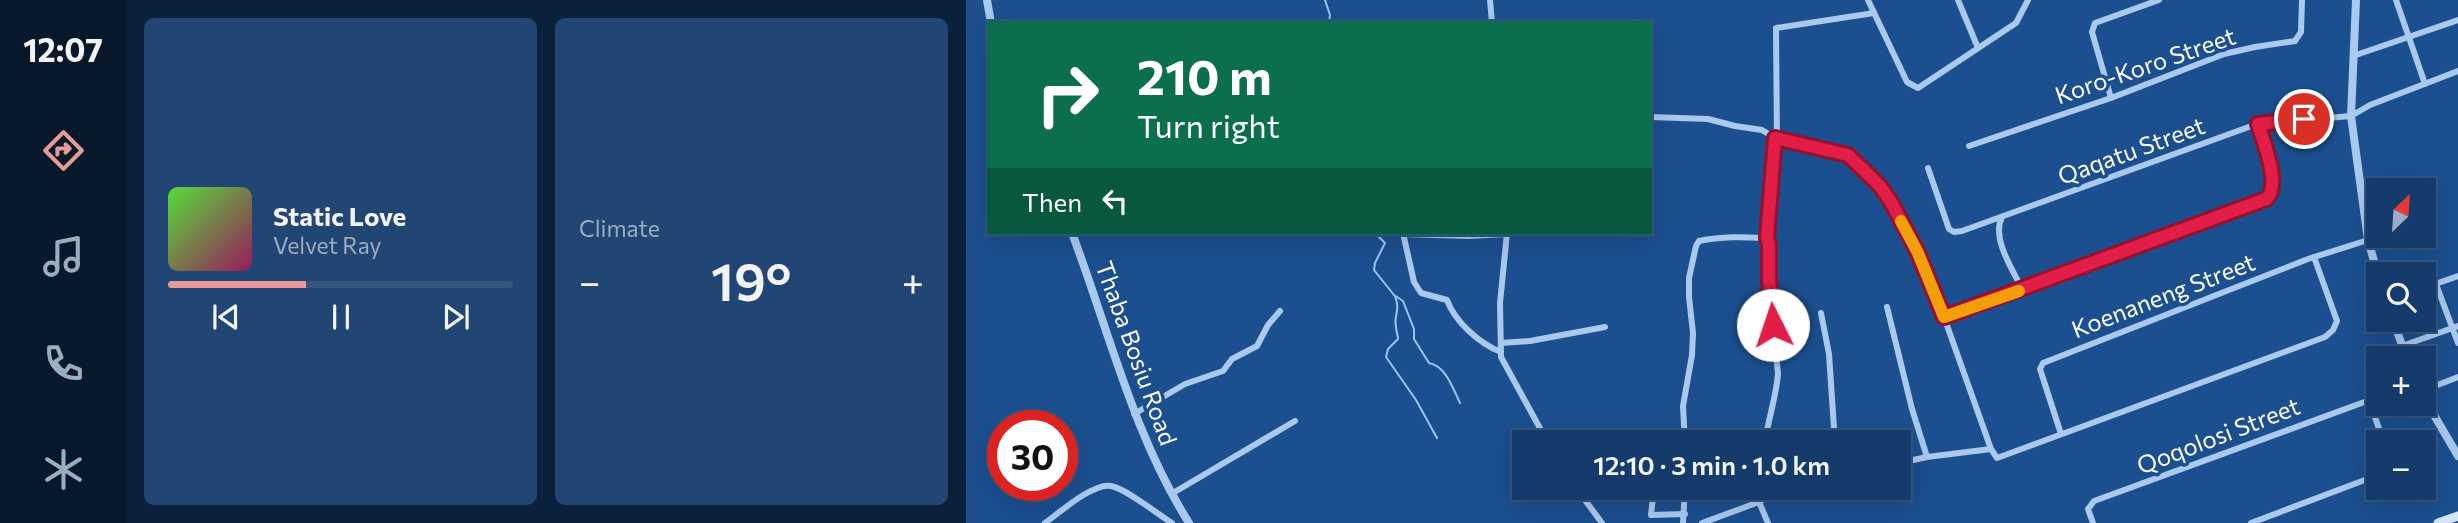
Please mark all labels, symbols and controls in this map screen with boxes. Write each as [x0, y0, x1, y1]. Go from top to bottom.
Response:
street label: Koro-Koro Street [2051, 21, 2239, 109]
text: 12:07 [23, 29, 103, 69]
text: 210 m [1137, 45, 1272, 105]
icon: right [1022, 49, 1113, 140]
pin [2274, 89, 2334, 149]
icon: arrive [2285, 100, 2323, 138]
text: Turn right [1137, 105, 1280, 145]
street label: Qaqatu Street [2053, 110, 2209, 190]
icon: directions [39, 126, 88, 175]
north arrow [2366, 178, 2436, 248]
map controls [2366, 178, 2436, 500]
icon: left [1096, 182, 1134, 220]
text: Then [1022, 186, 1082, 217]
text: Static Love [273, 200, 406, 231]
text: Climate [579, 214, 660, 242]
text: Velvet Ray [273, 231, 381, 259]
icon: music [39, 232, 88, 281]
street label: Koenaneng Street [2067, 247, 2259, 343]
text: 19° [711, 248, 791, 312]
text: − [579, 257, 601, 304]
text: + [902, 257, 924, 304]
street label: Thaba Bosiu Road [1090, 257, 1184, 449]
button: search [2366, 262, 2436, 332]
position arrow [1736, 288, 1810, 362]
icon: previous [207, 298, 245, 336]
icon: pause [322, 298, 360, 336]
icon: next [437, 298, 475, 336]
icon: phone [39, 339, 88, 388]
button: + [2366, 346, 2436, 416]
street label: Qoqolosi Street [2132, 391, 2304, 479]
speed limit sign: 30 [987, 410, 1078, 501]
button: − [2366, 430, 2436, 500]
icon: climate [39, 445, 88, 494]
text: 12:10 · 3 min · 1.0 km [1593, 449, 1830, 480]

